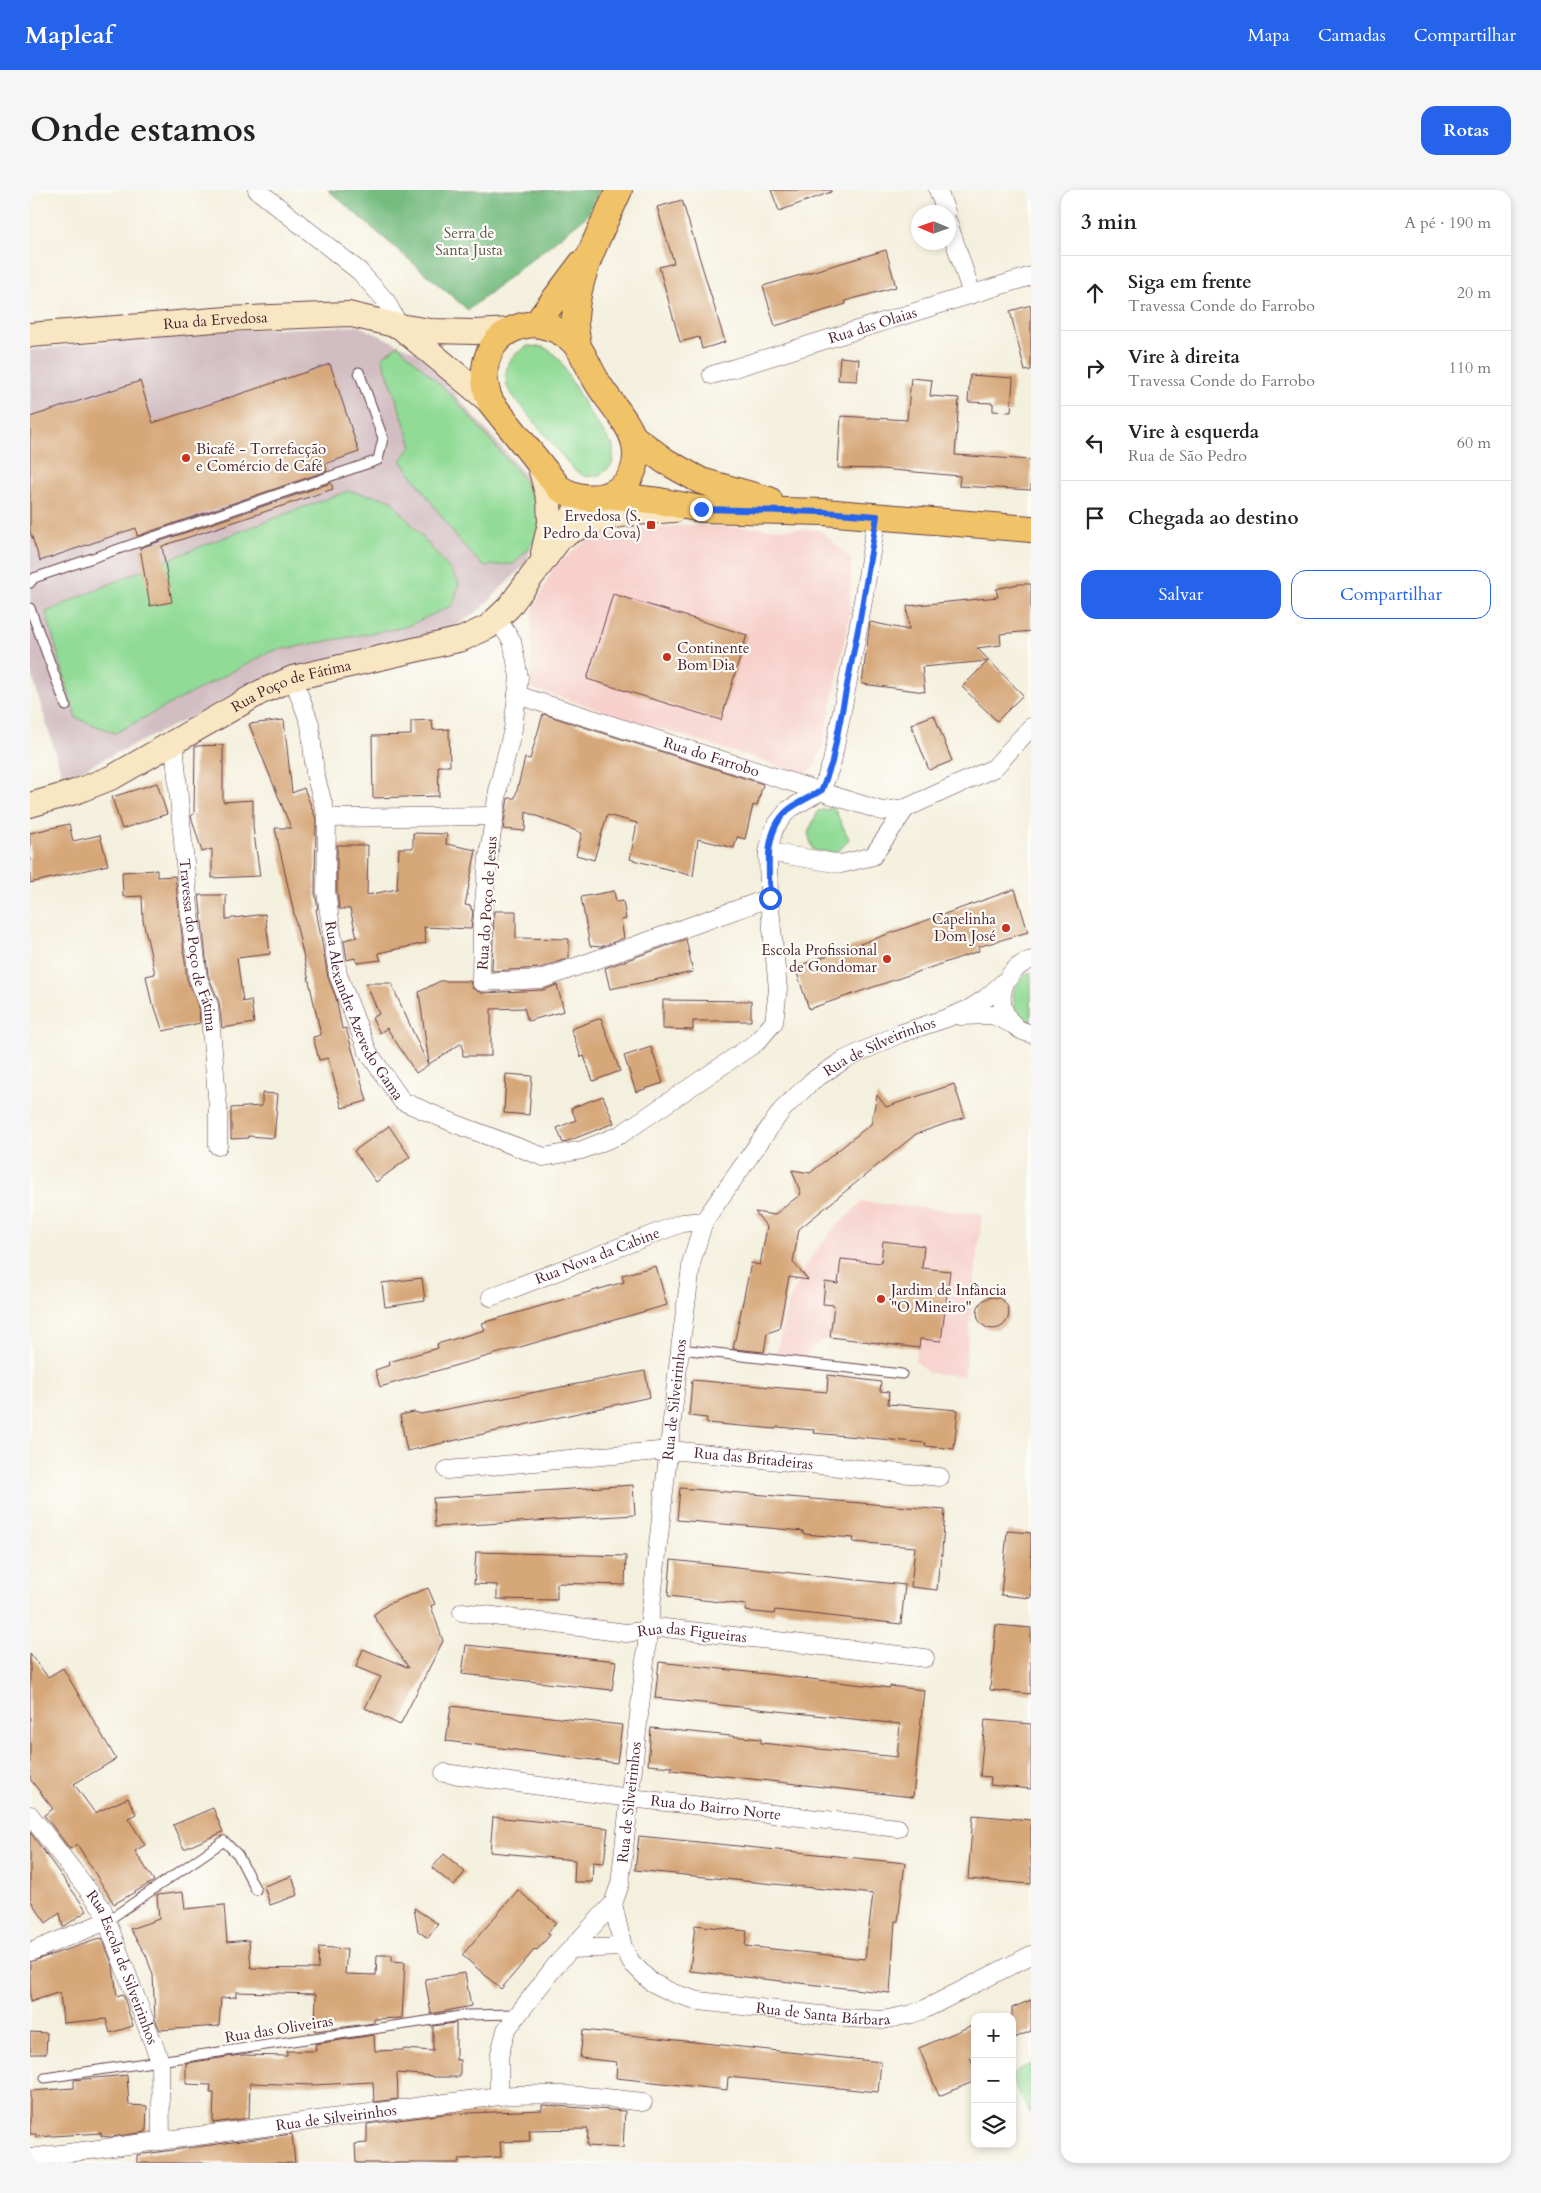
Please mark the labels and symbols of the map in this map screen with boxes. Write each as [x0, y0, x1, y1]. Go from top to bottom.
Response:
north arrow [911, 205, 956, 250]
park label: Serra de Santa Justa [435, 223, 503, 260]
street label: Rua das Olaias [826, 302, 919, 348]
street label: Rua da Ervedosa [163, 307, 268, 334]
place label: Bicafé - Torrefacção e Comércio de Café [196, 439, 326, 476]
marker: Bicafé - Torrefacção e Comércio de Café [180, 452, 192, 464]
route end [690, 498, 713, 521]
place label: Ervedosa (S. Pedro da Cova) [543, 506, 641, 543]
marker: Ervedosa (S. Pedro da Cova) [645, 519, 657, 531]
place label: Continente Bom Dia [677, 638, 750, 675]
marker: Continente Bom Dia [661, 651, 673, 663]
street label: Rua Poço de Fátima [227, 655, 354, 717]
street label: Rua do Farrobo [661, 732, 762, 781]
street label: Rua do Poço de Jesus [472, 835, 502, 971]
street label: Travessa do Poço de Fátima [175, 858, 221, 1033]
route start [759, 887, 782, 910]
place label: Capelinha Dom José [932, 909, 997, 946]
street label: Rua Alexandre Azevedo Gama [320, 920, 409, 1104]
marker: Capelinha Dom José [1000, 922, 1012, 934]
place label: Escola Profissional de Gondomar [761, 940, 878, 977]
marker: Escola Profissional de Gondomar [881, 953, 893, 965]
street label: Rua de Silveirinhos [819, 1013, 938, 1081]
street label: Rua Nova da Cabine [532, 1223, 663, 1289]
place label: Jardim de Infância "O Mineiro" [889, 1280, 1007, 1317]
marker: Jardim de Infância "O Mineiro" [875, 1293, 887, 1305]
street label: Rua de Silveirinhos [658, 1338, 691, 1461]
street label: Rua das Britadeiras [693, 1442, 814, 1474]
street label: Rua das Figueiras [636, 1618, 748, 1647]
street label: Rua de Silveirinhos [612, 1740, 646, 1864]
street label: Rua do Bairro Norte [649, 1790, 782, 1825]
street label: Rua Escola de Silveirinhos [82, 1886, 163, 2047]
street label: Rua de Santa Bárbara [755, 1998, 892, 2030]
street label: Rua das Oliveiras [223, 2011, 335, 2047]
street label: Rua de Silveirinhos [275, 2100, 398, 2135]

